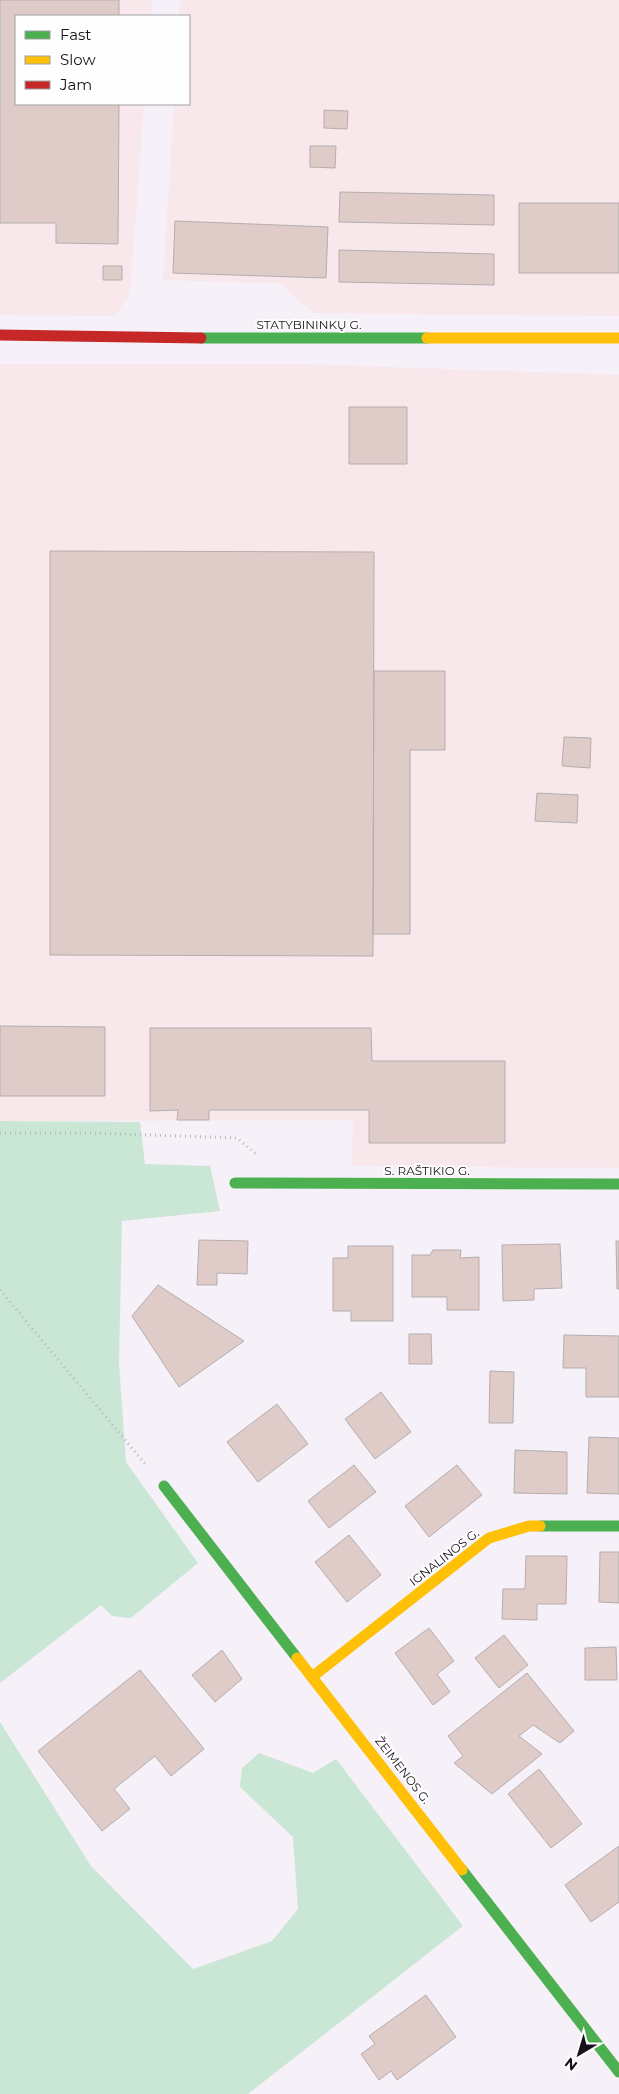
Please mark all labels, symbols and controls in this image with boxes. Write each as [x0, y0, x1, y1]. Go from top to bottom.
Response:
legend [15, 15, 190, 105]
text: Fast [60, 25, 91, 44]
text: Slow [60, 50, 96, 69]
text: Jam [59, 75, 92, 94]
street label: STATYBININKŲ G. [257, 317, 362, 332]
street label: S. RAŠTIKIO G. [384, 1163, 470, 1178]
street label: IGNALINOS G. [406, 1525, 482, 1589]
street label: ŽEIMENOS G. [372, 1733, 434, 1807]
north arrow [554, 2029, 604, 2079]
text: N [561, 2054, 581, 2075]

